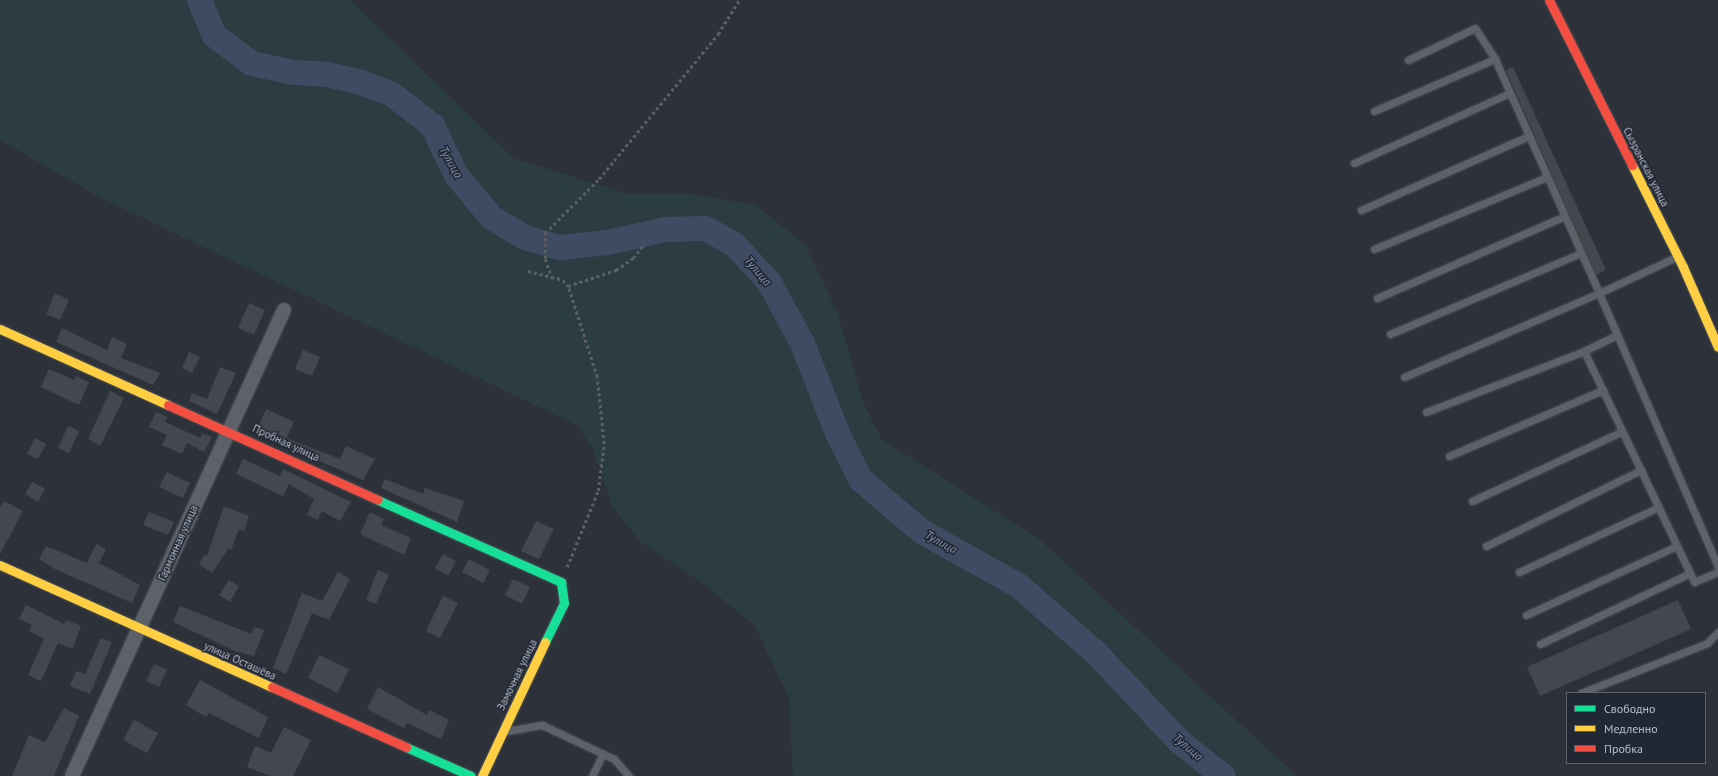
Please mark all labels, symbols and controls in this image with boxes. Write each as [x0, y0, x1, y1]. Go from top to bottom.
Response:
street label: Сызранская улица [1620, 125, 1672, 209]
water label: Тулица [436, 143, 466, 181]
water label: Тулица [741, 253, 775, 289]
street label: Пробная улица [250, 422, 322, 464]
street label: Гармонная улица [155, 503, 201, 583]
water label: Тулица [922, 527, 960, 557]
street label: Замочная улица [494, 637, 540, 713]
street label: улица Осташёва [202, 639, 278, 683]
legend [1566, 692, 1706, 764]
text: Свободно [1604, 701, 1655, 716]
text: Медленно [1604, 721, 1658, 736]
water label: Тулица [1170, 730, 1206, 764]
text: Пробка [1604, 741, 1643, 756]

